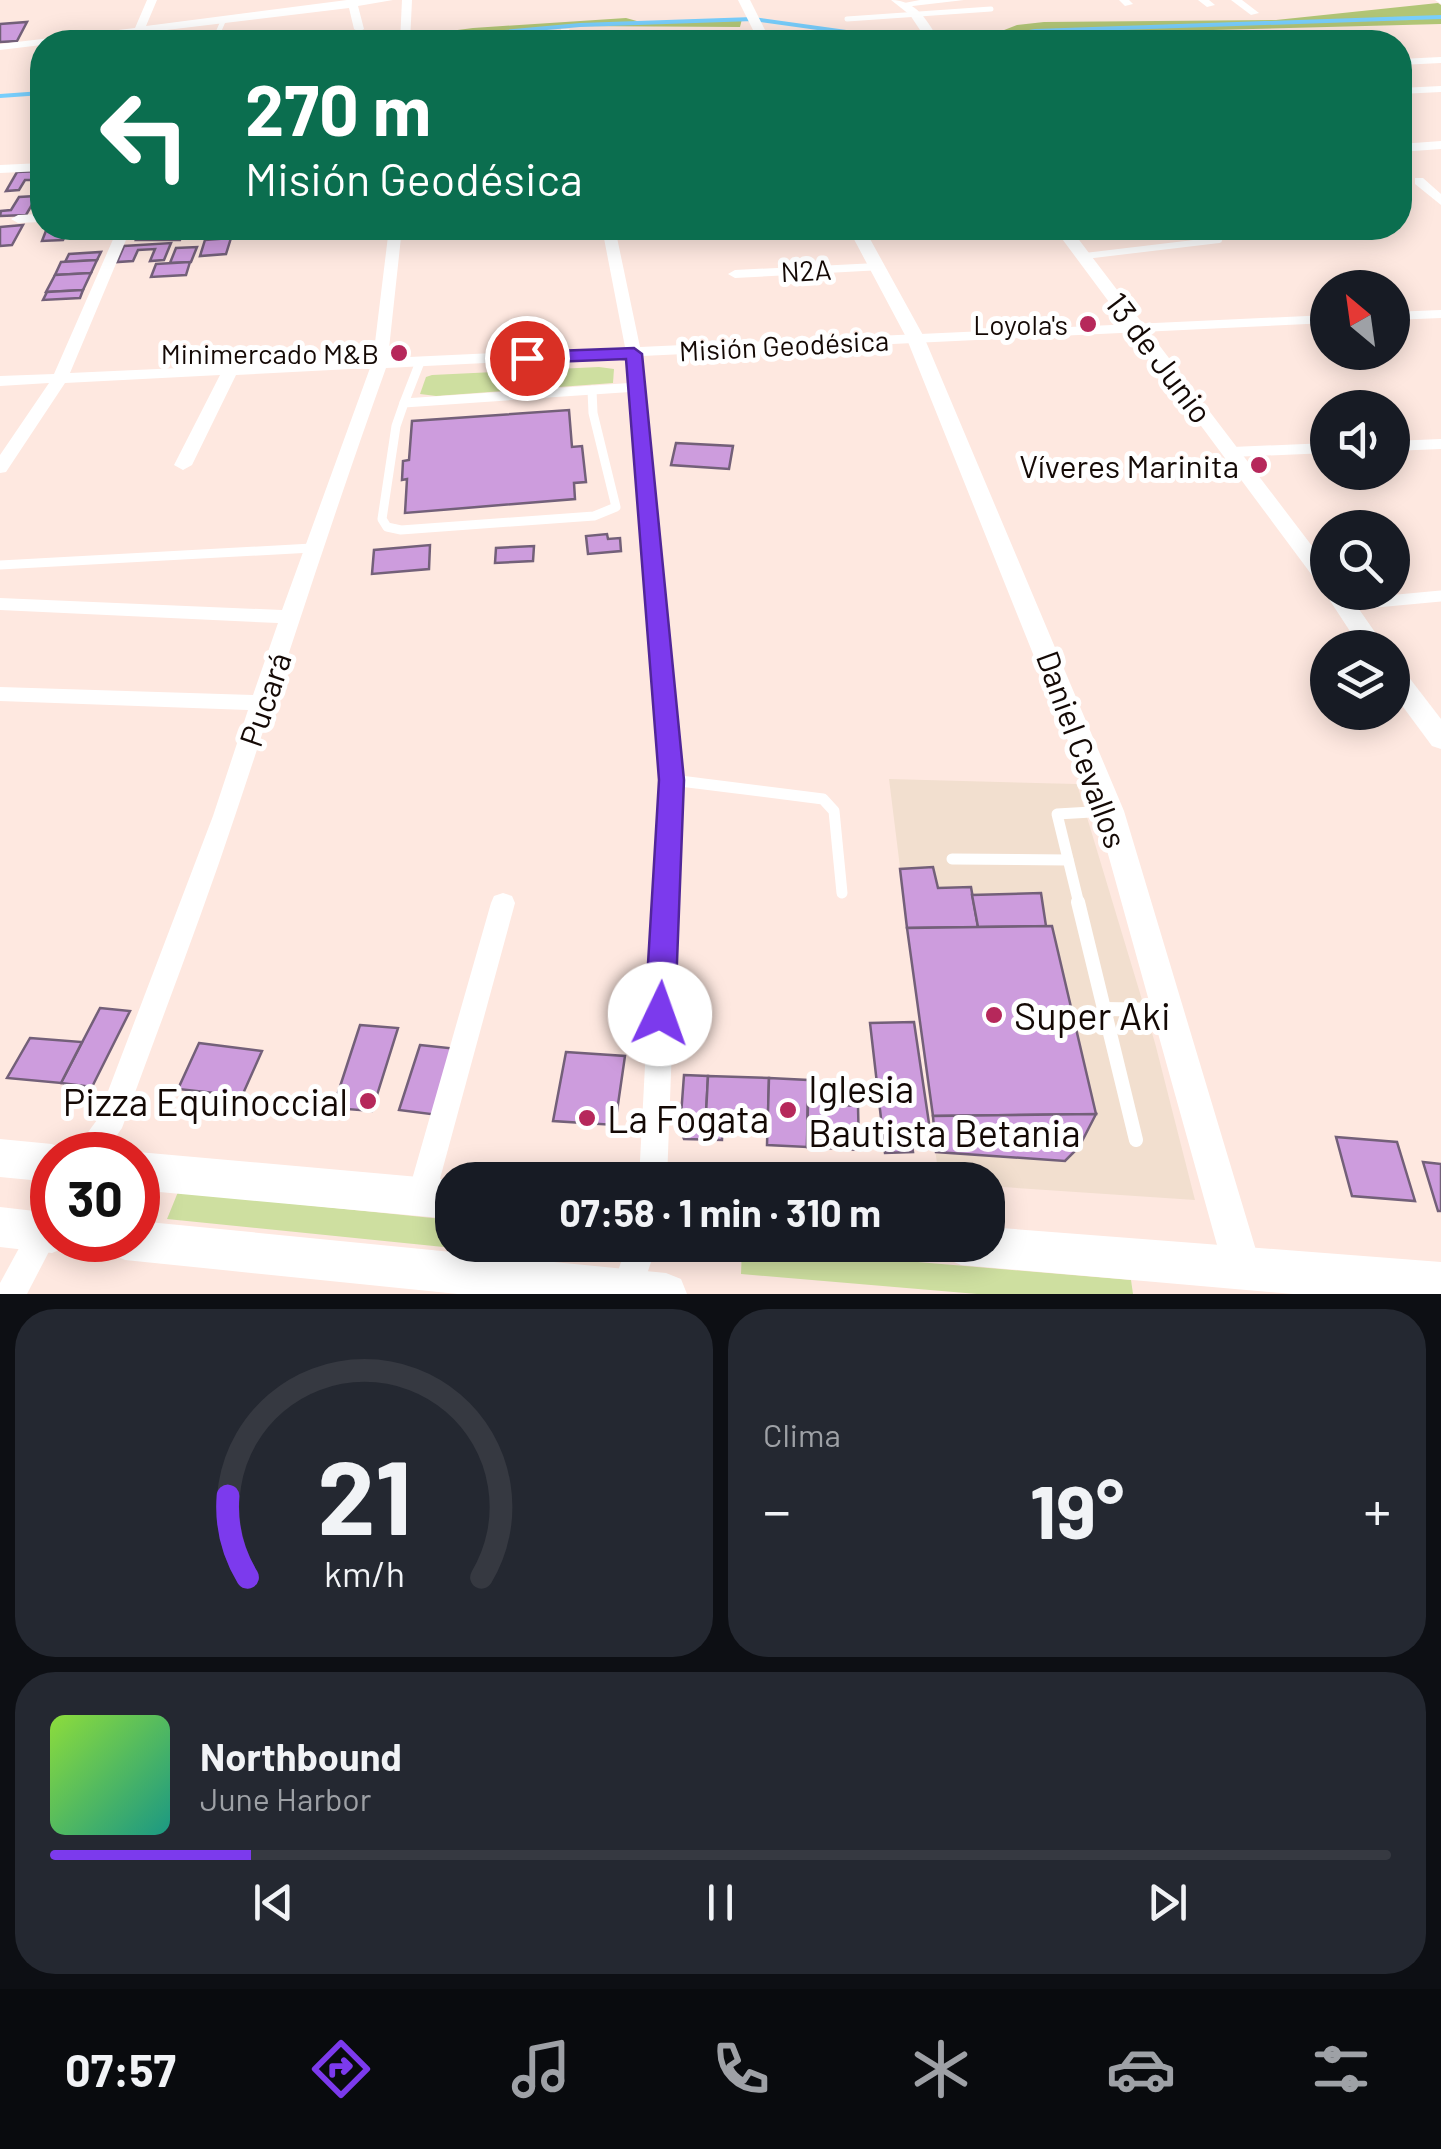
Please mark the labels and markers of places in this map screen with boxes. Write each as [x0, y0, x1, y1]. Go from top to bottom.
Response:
place label: Loyola's [973, 307, 1068, 341]
marker: Loyola's [1077, 313, 1099, 335]
pin [485, 316, 570, 401]
place label: Minimercado M&B [161, 336, 379, 370]
marker: Minimercado M&B [388, 342, 410, 364]
place label: Víveres Marinita [1019, 446, 1239, 484]
marker: Víveres Marinita [1248, 454, 1270, 476]
place label: Super Aki [1014, 992, 1171, 1038]
marker: Super Aki [983, 1004, 1005, 1026]
place label: Iglesia Bautista Betania [808, 1065, 1081, 1155]
place label: Pizza Equinoccial [63, 1078, 348, 1124]
marker: Pizza Equinoccial [357, 1090, 379, 1112]
place label: La Fogata [607, 1095, 769, 1141]
marker: Iglesia Bautista Betania [777, 1099, 799, 1121]
marker: La Fogata [576, 1107, 598, 1129]

